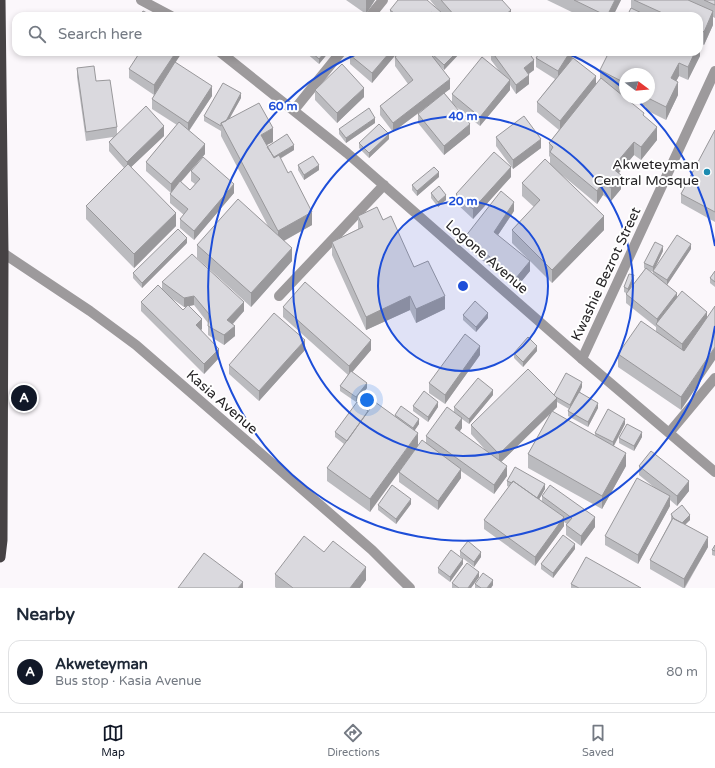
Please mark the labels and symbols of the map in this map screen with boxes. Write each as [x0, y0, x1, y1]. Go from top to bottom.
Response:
north arrow [619, 68, 655, 104]
text: 60 m [268, 99, 298, 113]
text: 40 m [448, 109, 478, 123]
place label: Akweteyman Central Mosque [594, 156, 699, 189]
marker: Akweteyman Central Mosque [702, 167, 712, 177]
text: 20 m [448, 194, 478, 208]
street label: Kwashie Bezrot Street [568, 204, 645, 344]
street label: Logone Avenue [442, 216, 532, 298]
centre of rings [456, 279, 470, 293]
street label: Kasia Avenue [183, 366, 261, 438]
pin: A [11, 383, 37, 413]
your location [357, 390, 377, 410]

